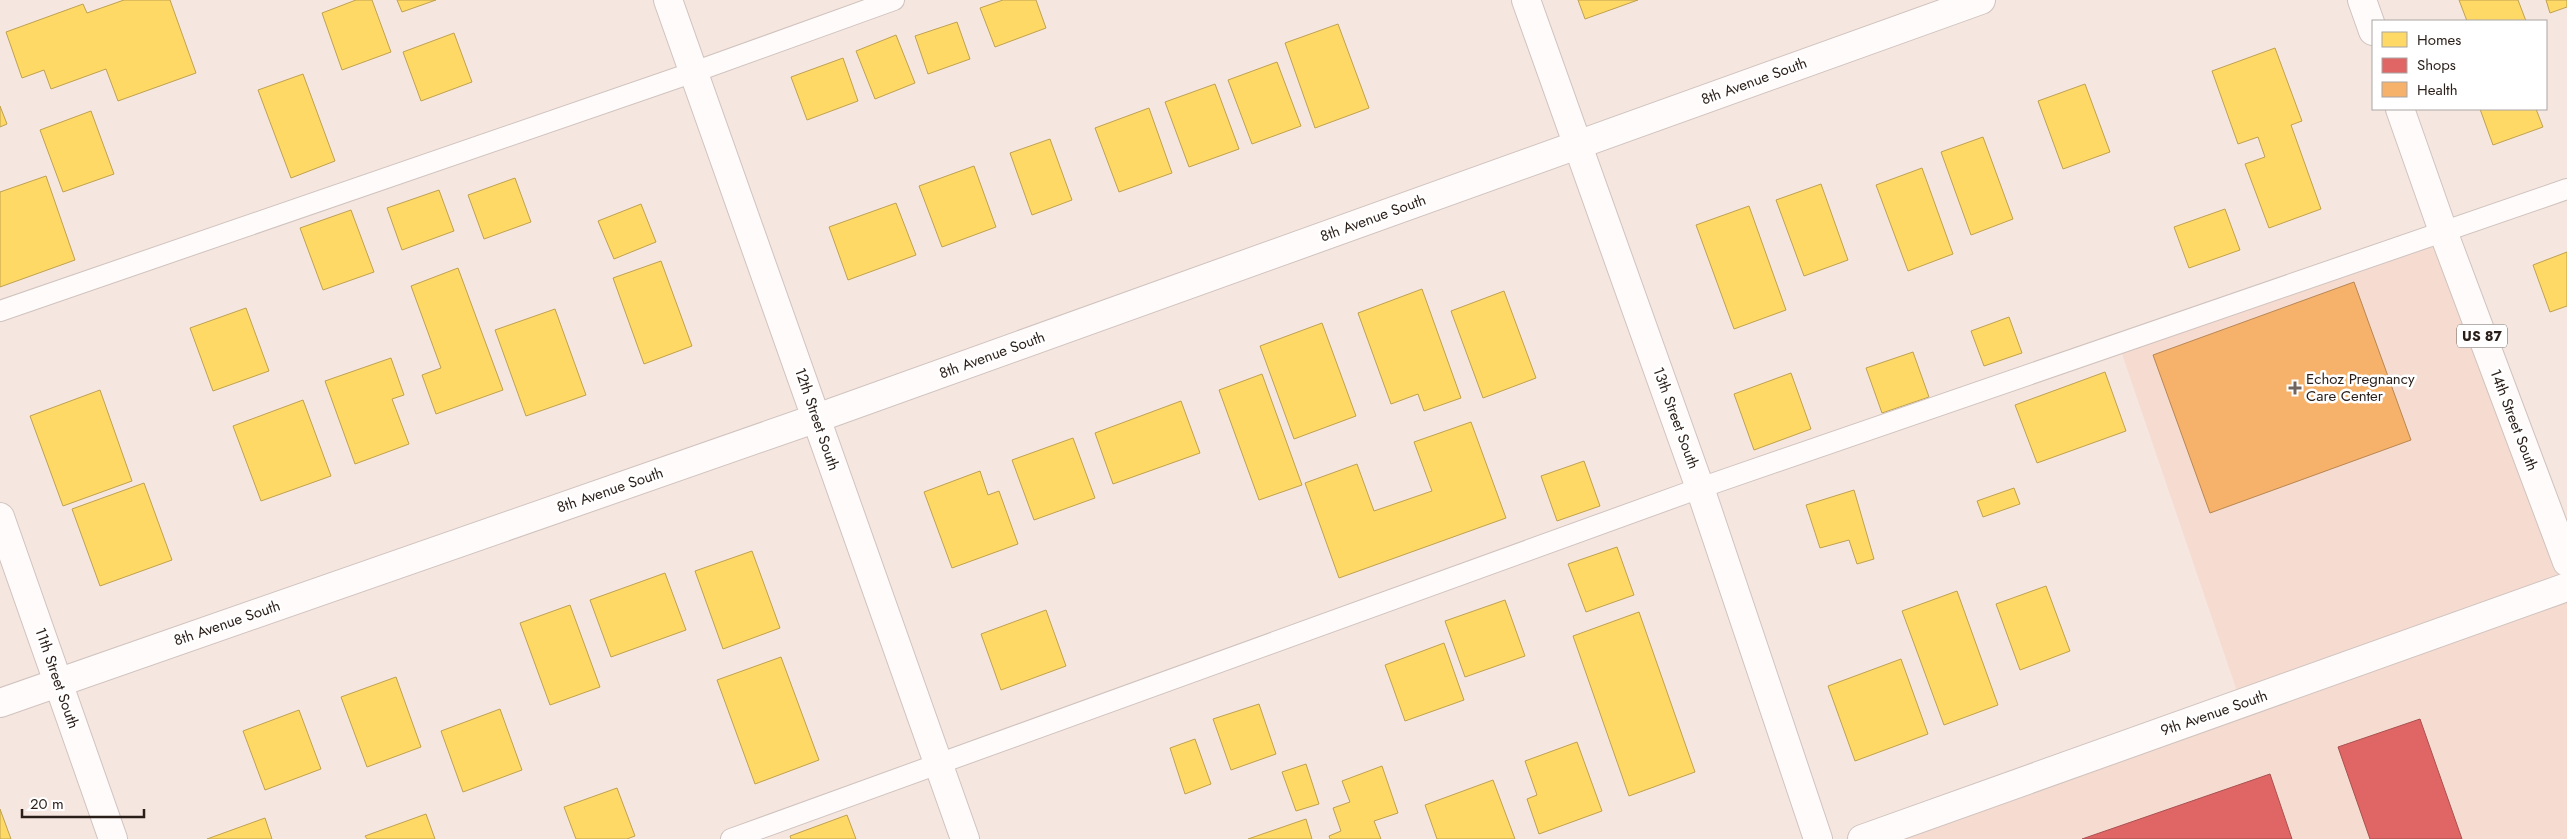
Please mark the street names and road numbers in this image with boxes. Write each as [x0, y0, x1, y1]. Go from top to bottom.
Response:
street label: 8th Avenue South [1698, 52, 1810, 110]
street label: 8th Avenue South [1317, 189, 1429, 247]
road number: US 87 [2457, 324, 2507, 348]
street label: 8th Avenue South [936, 326, 1048, 384]
street label: 13th Street South [1647, 364, 1705, 472]
street label: 12th Street South [789, 365, 845, 473]
street label: 14th Street South [2484, 366, 2544, 474]
street label: 8th Avenue South [554, 462, 666, 518]
street label: 8th Avenue South [171, 595, 283, 651]
street label: 11th Street South [29, 625, 85, 731]
street label: 9th Avenue South [2158, 684, 2270, 742]

